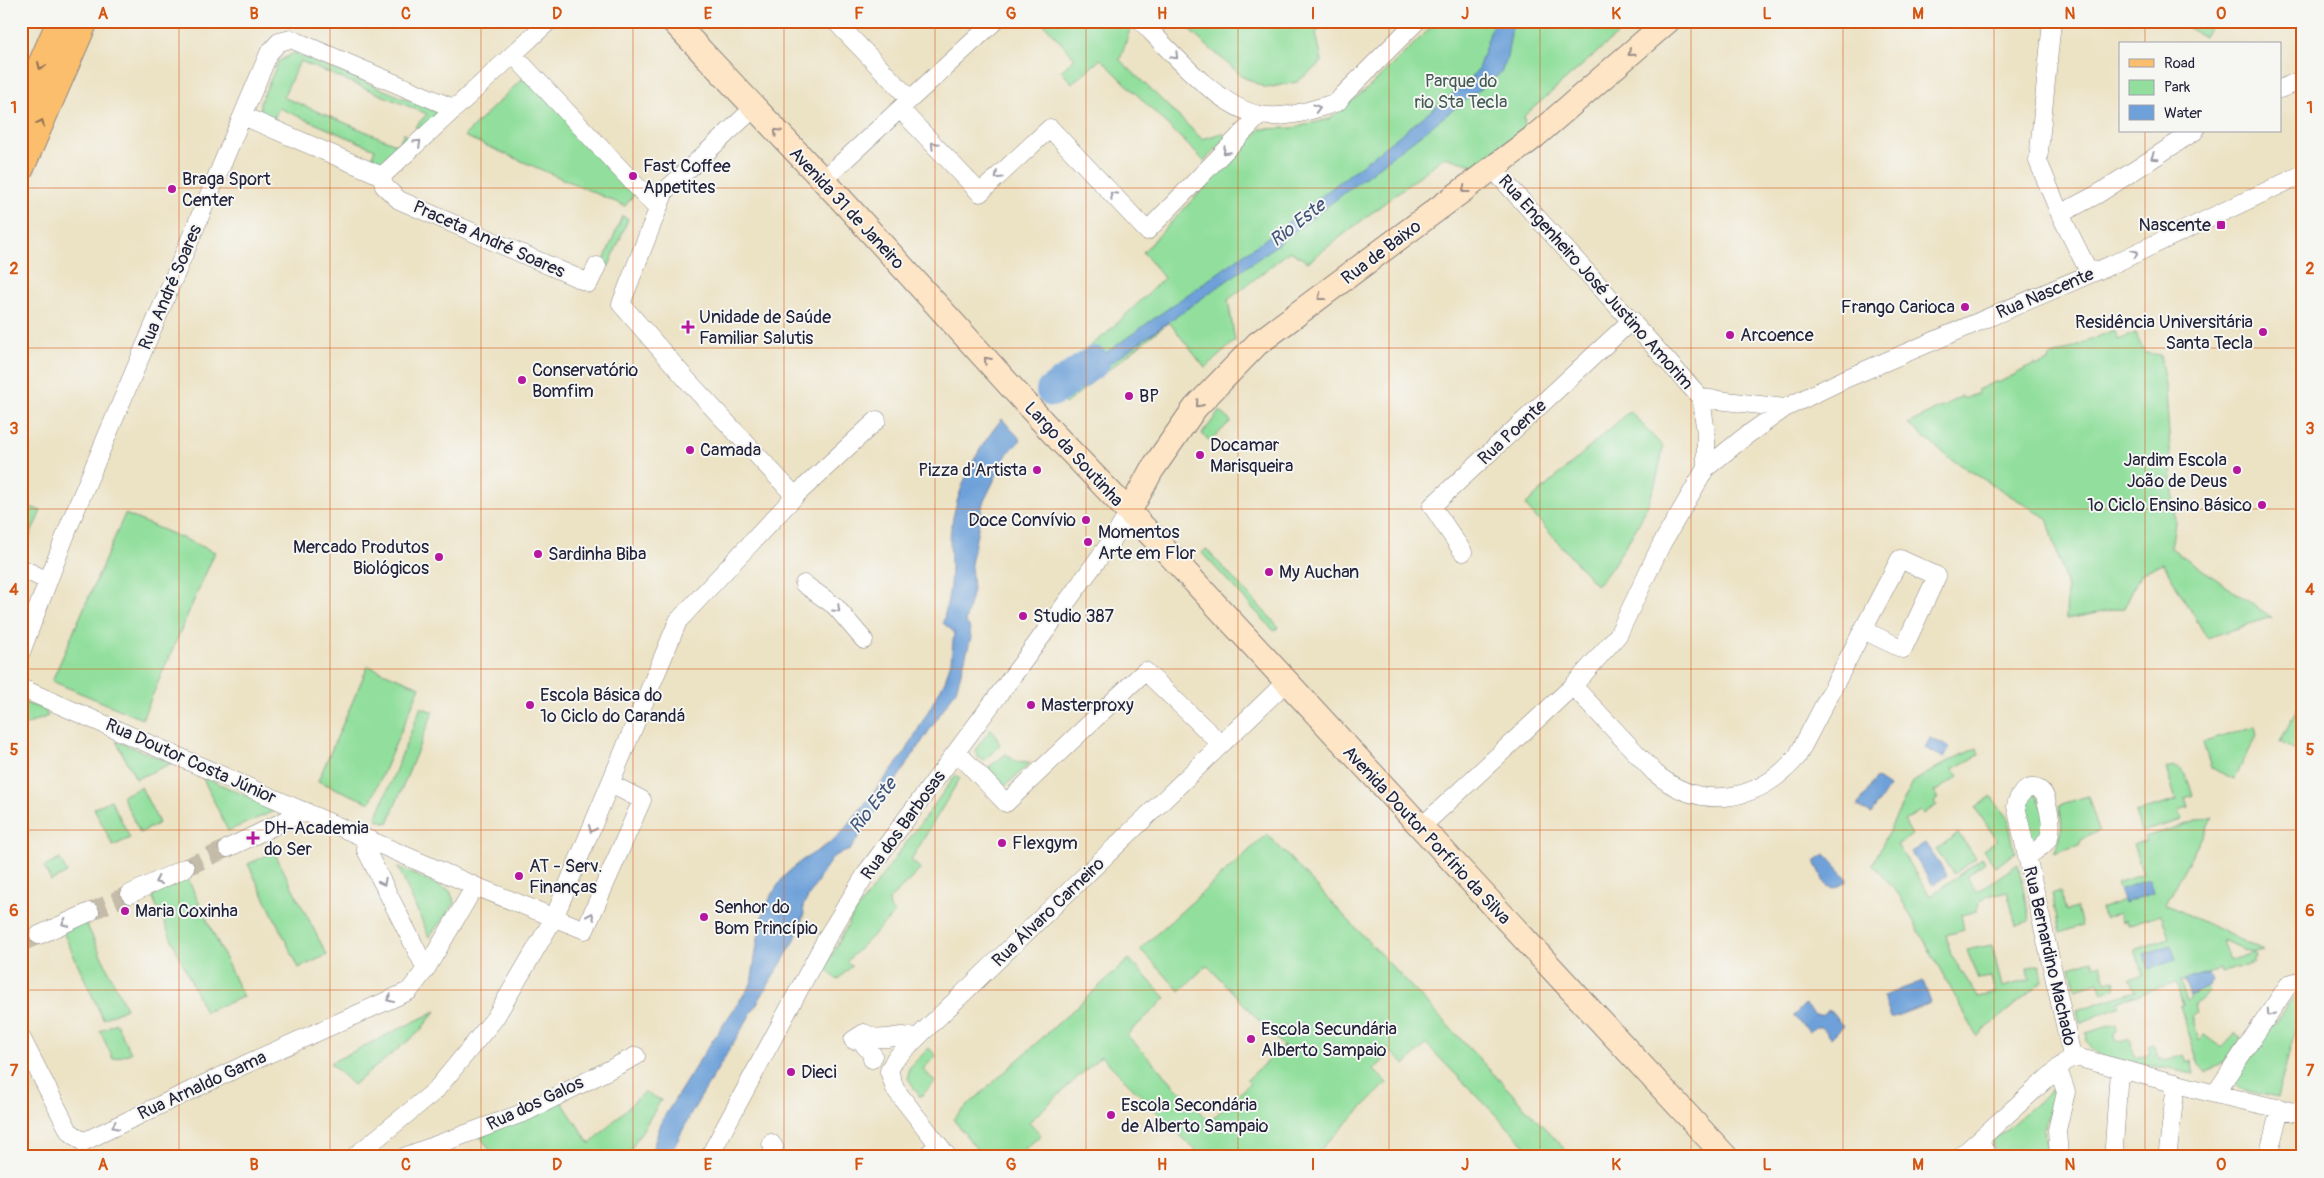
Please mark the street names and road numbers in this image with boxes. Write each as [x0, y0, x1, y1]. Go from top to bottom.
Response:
street label: Avenida 31 de Janeiro [784, 142, 909, 275]
street label: Rua Engenheiro José Justino Amorim [1493, 170, 1698, 395]
street label: Praceta André Soares [409, 196, 568, 283]
street label: Rua de Baixo [1337, 215, 1426, 290]
street label: Rua André Soares [134, 221, 207, 353]
street label: Rua Nascente [1993, 262, 2098, 324]
street label: Rua Poente [1473, 395, 1552, 470]
street label: Largo da Soutinha [1019, 397, 1128, 512]
street label: Rua Doutor Costa Júnior [102, 713, 280, 810]
street label: Avenida Doutor Porfírio da Silva [1338, 741, 1516, 930]
street label: Rua dos Barbosas [856, 766, 951, 885]
street label: Rua Álvaro Carneiro [987, 852, 1110, 972]
street label: Rua Bernardino Machado [2018, 864, 2081, 1048]
street label: Rua Arnaldo Gama [134, 1046, 270, 1125]
street label: Rua dos Galos [483, 1071, 587, 1136]

